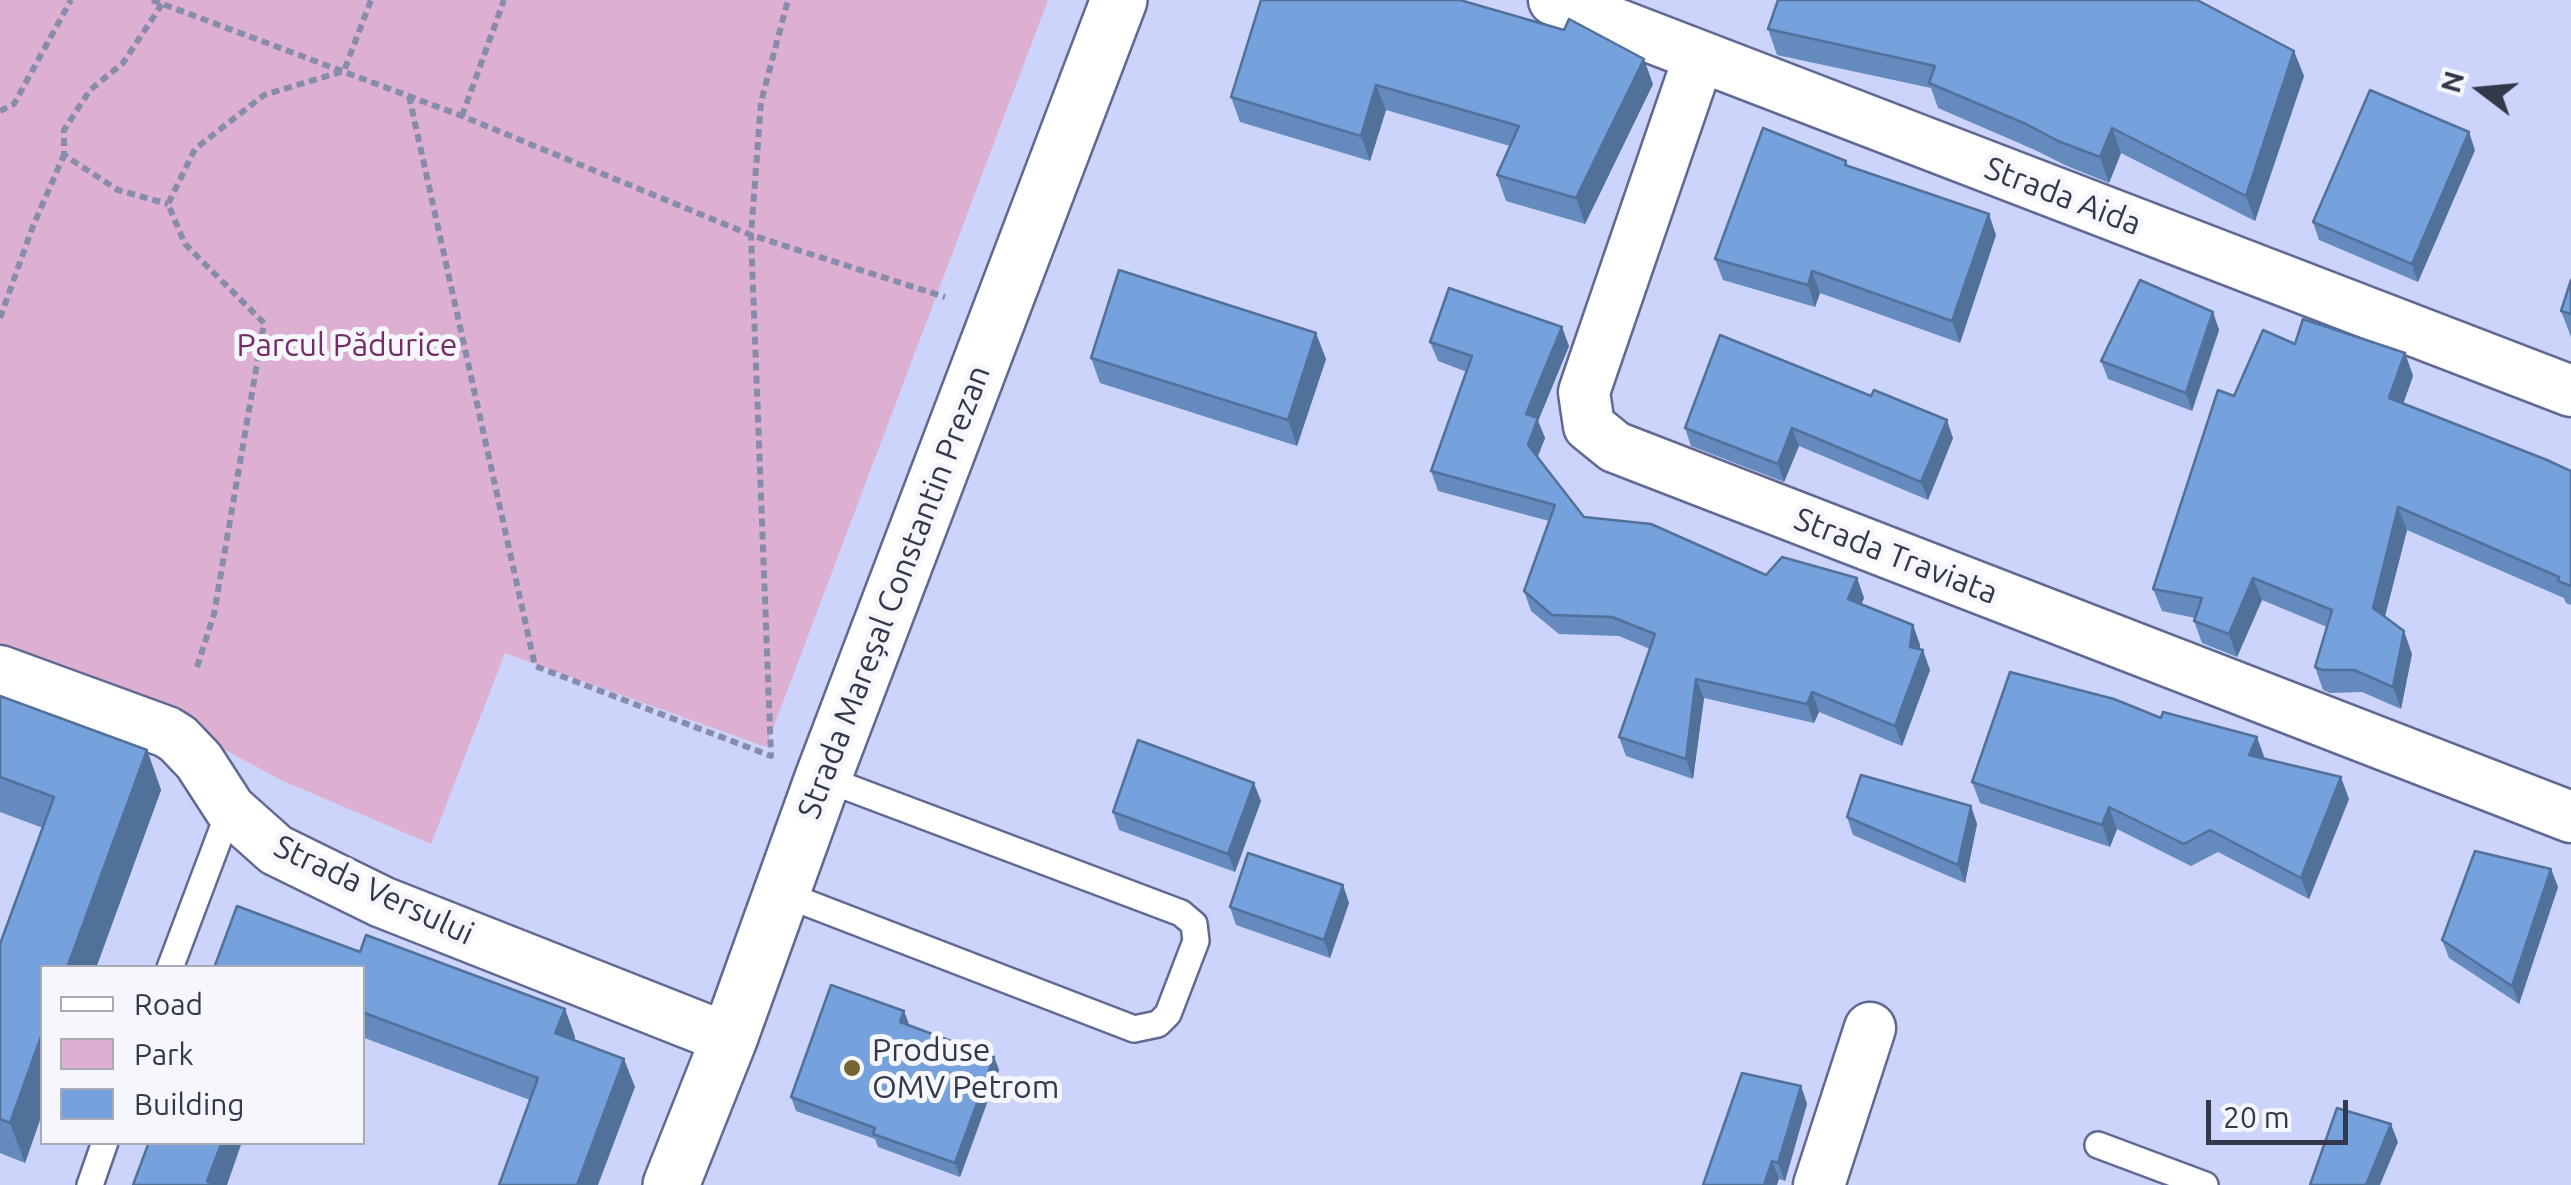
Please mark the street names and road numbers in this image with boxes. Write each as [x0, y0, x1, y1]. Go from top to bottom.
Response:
street label: Strada Aida [1980, 149, 2146, 243]
street label: Strada Mareșal Constantin Prezan [790, 360, 998, 824]
street label: Strada Traviata [1789, 500, 2003, 612]
street label: Strada Versului [268, 827, 480, 953]

